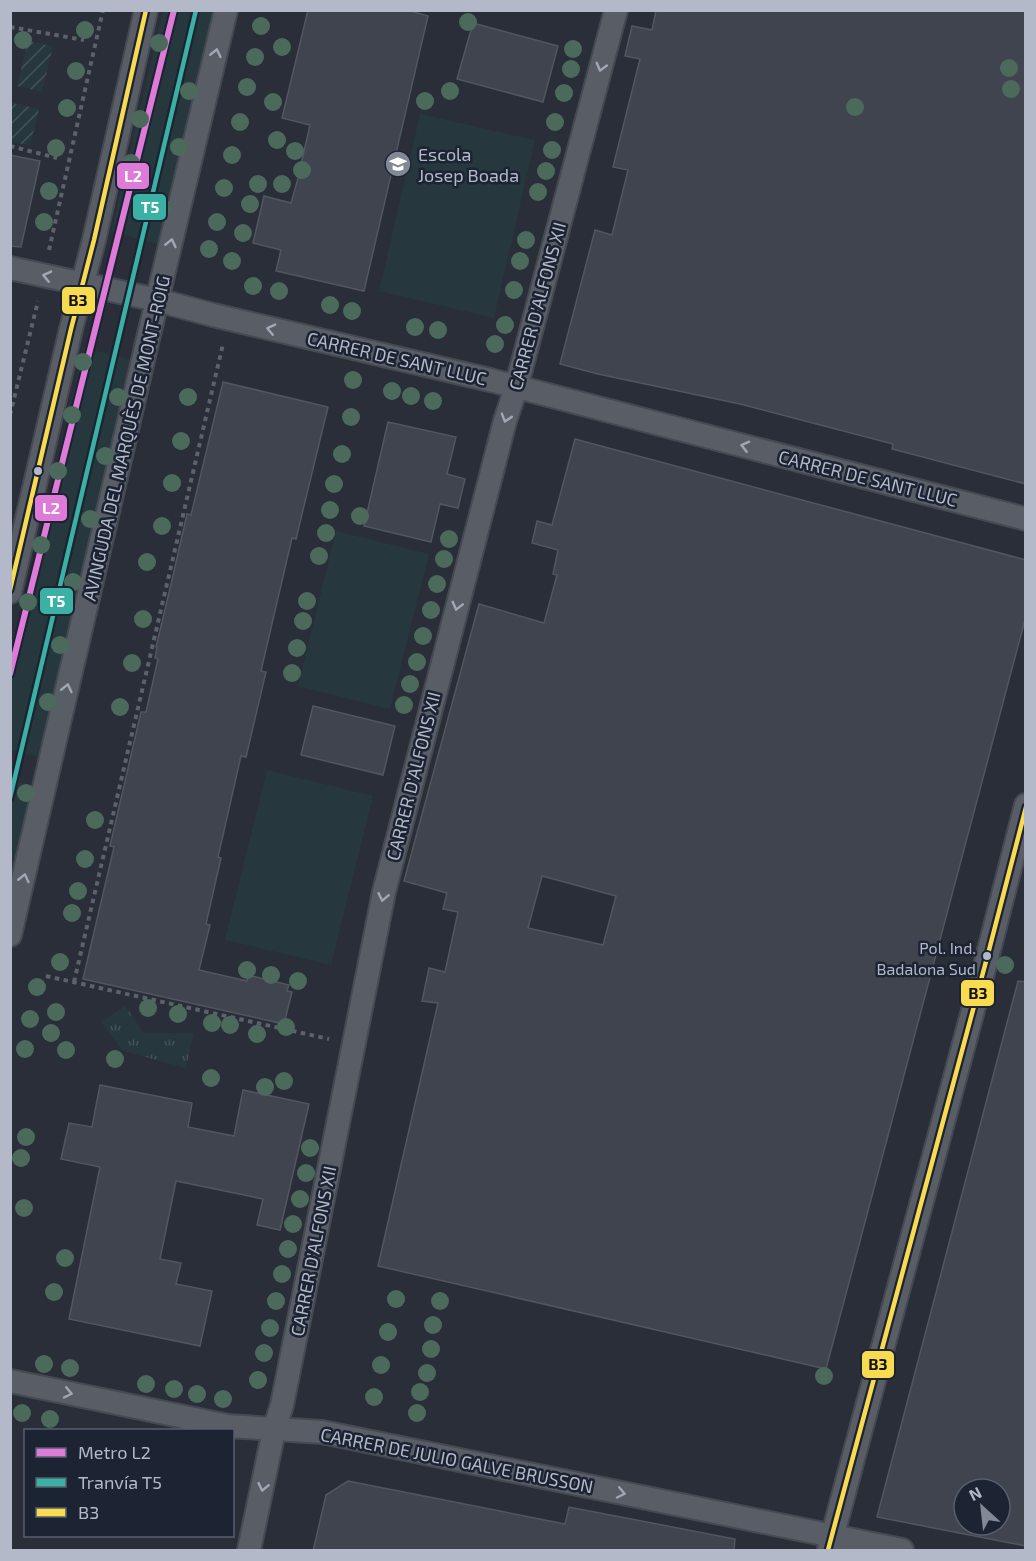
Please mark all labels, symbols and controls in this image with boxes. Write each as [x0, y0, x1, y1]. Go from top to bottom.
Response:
one-way arrow [209, 48, 222, 58]
one-way arrow [595, 62, 608, 72]
place label: Escola Josep Boada [418, 143, 519, 186]
school or university icon: Escola Josep Boada [383, 149, 413, 179]
line badge: L2 [116, 162, 150, 190]
text: L2 [124, 166, 142, 185]
line badge: T5 [132, 193, 167, 221]
text: T5 [141, 197, 159, 216]
street label: CARRER D'ALFONS XII [504, 220, 570, 392]
one-way arrow [164, 238, 177, 248]
one-way arrow [42, 271, 52, 284]
street label: AVINGUDA DEL MARQUÈS DE MONT-ROIG [78, 273, 174, 603]
line badge: B3 [61, 286, 96, 315]
text: B3 [68, 290, 88, 309]
one-way arrow [266, 323, 276, 336]
street label: CARRER DE SANT LLUC [305, 327, 489, 389]
one-way arrow [501, 412, 513, 423]
one-way arrow [741, 441, 751, 454]
street label: CARRER DE SANT LLUC [776, 445, 960, 511]
unlabelled marker [32, 465, 44, 477]
line badge: L2 [34, 494, 68, 522]
text: L2 [42, 498, 60, 517]
line badge: T5 [39, 587, 74, 615]
text: T5 [47, 591, 65, 610]
one-way arrow [452, 601, 465, 611]
one-way arrow [60, 683, 73, 693]
street label: CARRER D'ALFONS XII [381, 689, 445, 863]
one-way arrow [16, 873, 29, 883]
one-way arrow [377, 892, 390, 902]
place label: Pol. Ind. Badalona Sud [877, 938, 976, 978]
marker: Pol. Ind. Badalona Sud [981, 950, 993, 962]
line badge: B3 [960, 979, 995, 1007]
text: B3 [968, 983, 988, 1002]
street label: CARRER D'ALFONS XII [286, 1164, 340, 1338]
line badge: B3 [861, 1350, 895, 1379]
text: B3 [868, 1354, 888, 1373]
one-way arrow [62, 1386, 72, 1399]
street label: CARRER DE JULIO GALVE BRUSSON [319, 1423, 595, 1497]
legend [24, 1429, 234, 1537]
text: Metro L2 [78, 1441, 151, 1463]
text: Tranvía T5 [78, 1471, 162, 1493]
north arrow [952, 1477, 1012, 1537]
one-way arrow [258, 1482, 271, 1492]
text: N [965, 1482, 984, 1504]
one-way arrow [615, 1486, 625, 1499]
text: B3 [78, 1501, 99, 1523]

